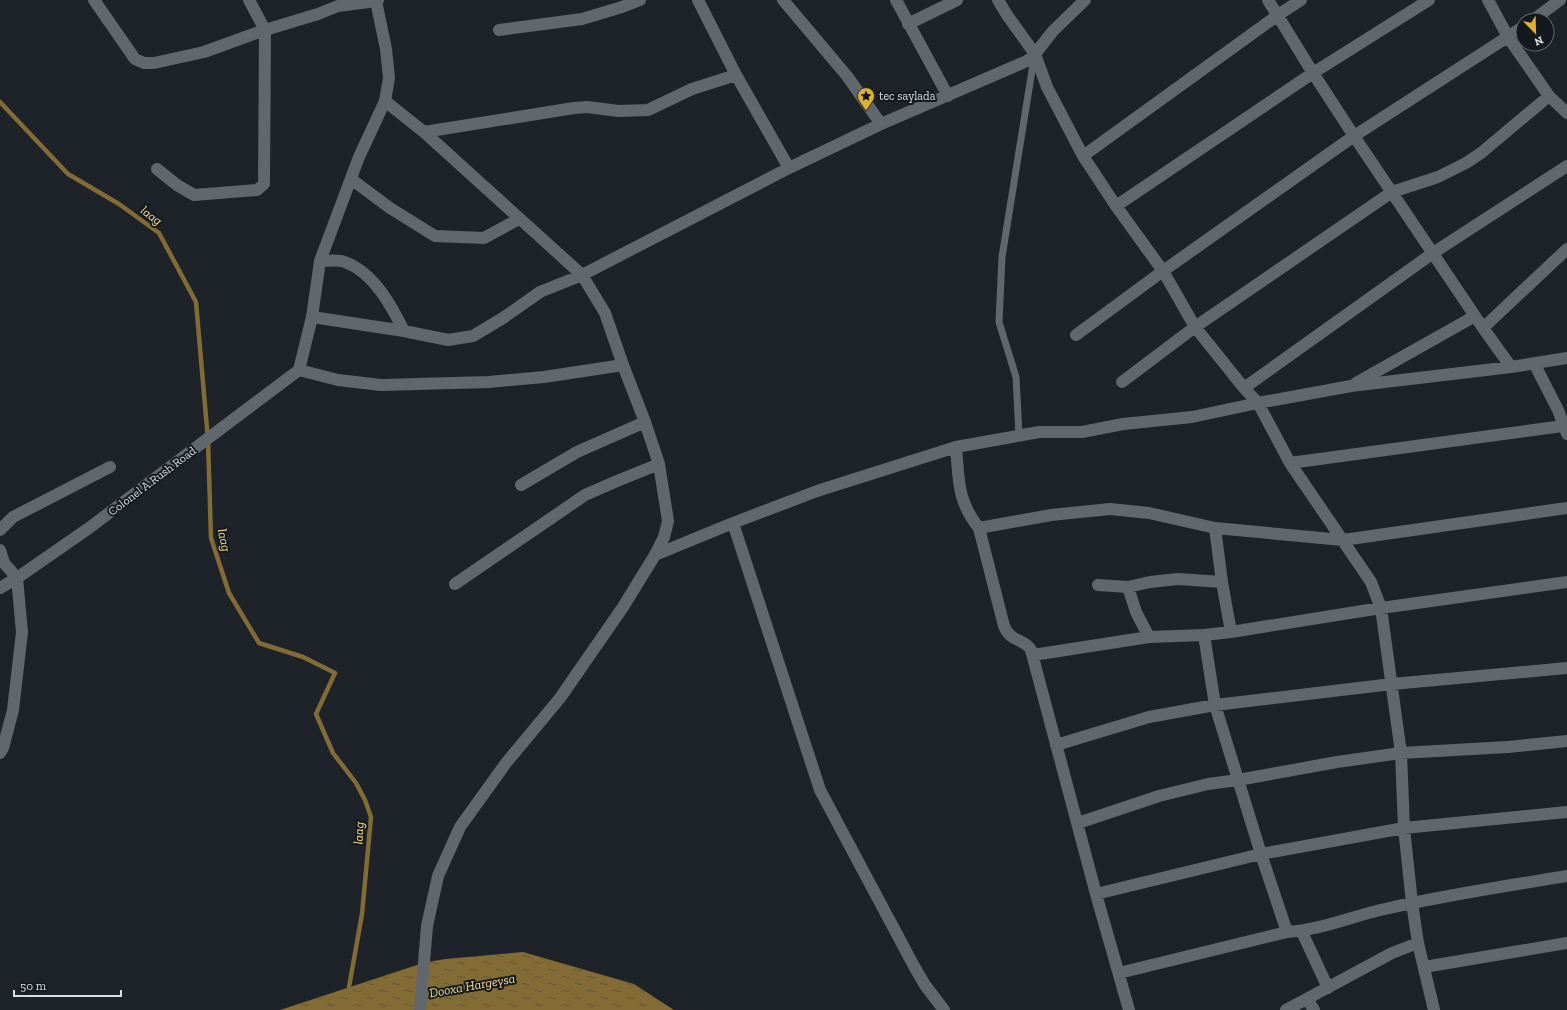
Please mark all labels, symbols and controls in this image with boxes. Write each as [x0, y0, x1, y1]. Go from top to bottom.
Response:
north arrow [1515, 12, 1555, 52]
text: N [1532, 33, 1545, 49]
place icon: tec saylada [856, 86, 876, 111]
place label: tec saylada [879, 89, 936, 103]
water label: laag [138, 203, 166, 228]
street label: Colonel A.Rush Road [105, 443, 199, 519]
water label: laag [215, 527, 234, 553]
water label: laag [350, 821, 367, 845]
water label: Dooxa Hargeysa [428, 971, 516, 1000]
scale bar [14, 972, 121, 998]
text: 50 m [20, 979, 47, 993]

